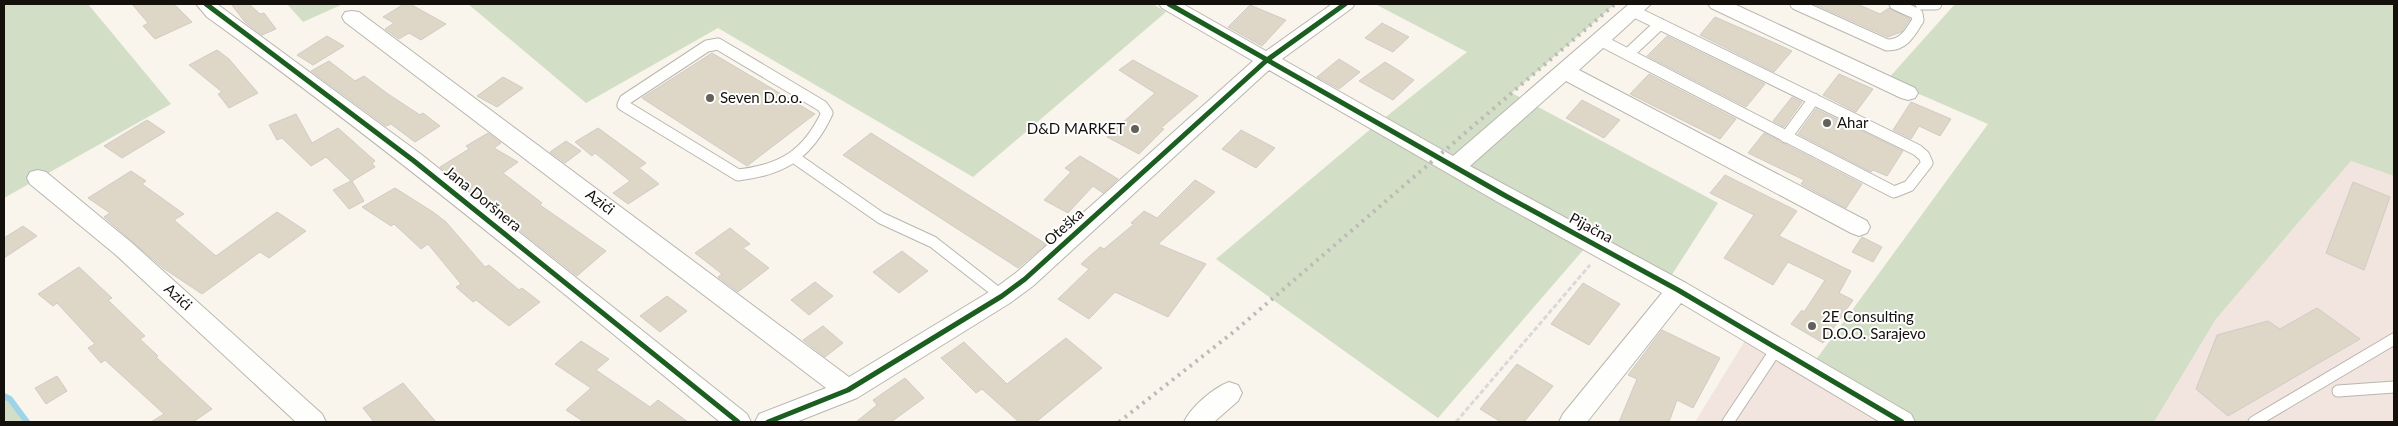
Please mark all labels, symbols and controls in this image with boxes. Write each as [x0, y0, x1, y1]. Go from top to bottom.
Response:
place label: Seven D.o.o. [720, 88, 802, 106]
marker: Seven D.o.o. [704, 92, 716, 104]
place label: Ahar [1837, 113, 1869, 131]
marker: Ahar [1821, 117, 1833, 129]
place label: D&D MARKET [1027, 119, 1125, 137]
marker: D&D MARKET [1129, 123, 1141, 135]
street label: Jana Doršnera [441, 162, 526, 235]
street label: Azići [583, 185, 619, 218]
street label: Oteška [1040, 204, 1087, 249]
street label: Pijačna [1567, 208, 1616, 246]
street label: Azići [161, 279, 196, 313]
place label: 2E Consulting D.O.O. Sarajevo [1822, 307, 1926, 342]
marker: 2E Consulting D.O.O. Sarajevo [1806, 320, 1818, 332]

